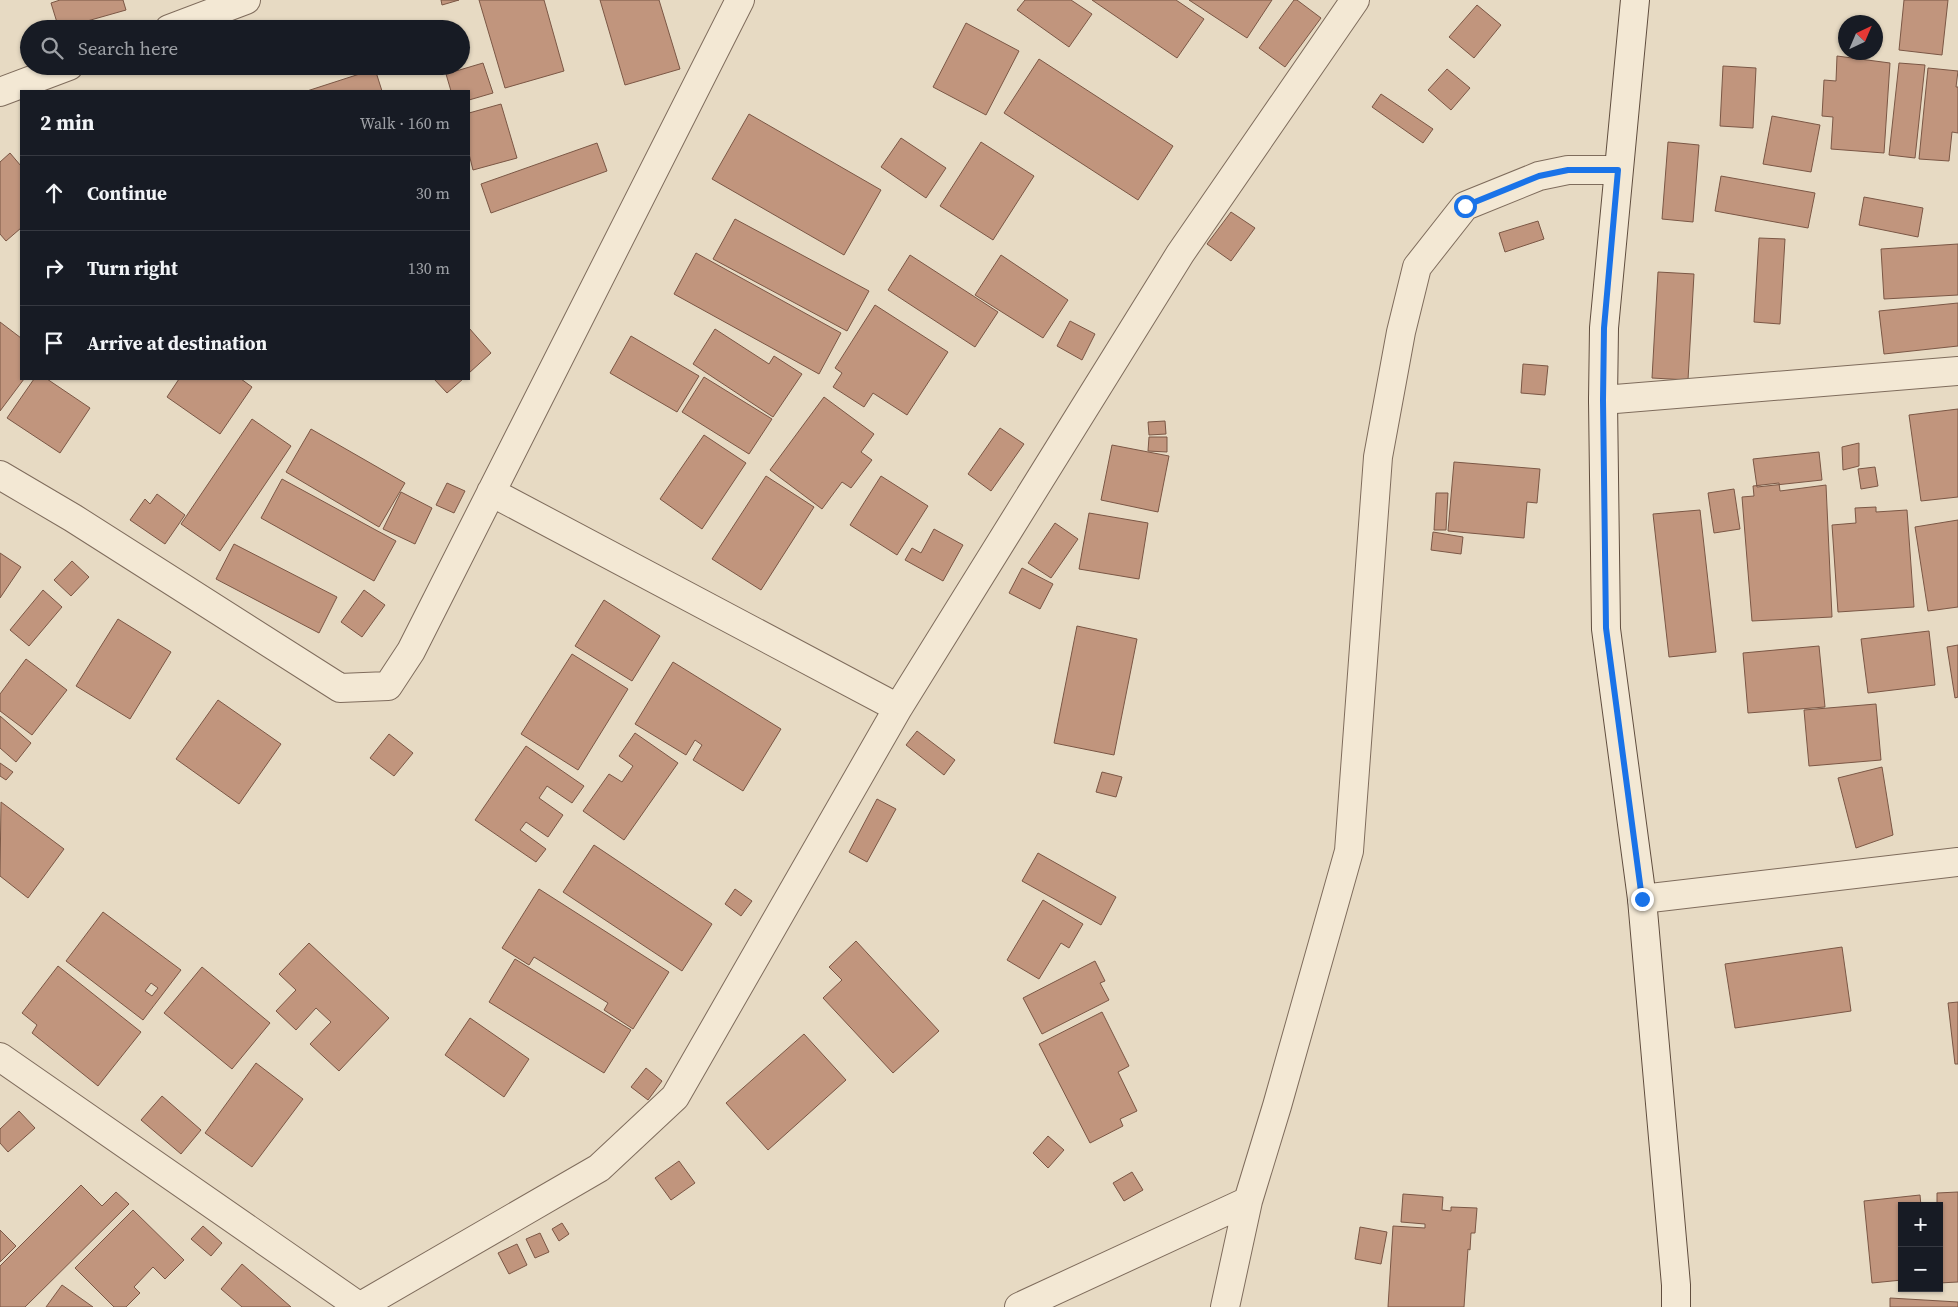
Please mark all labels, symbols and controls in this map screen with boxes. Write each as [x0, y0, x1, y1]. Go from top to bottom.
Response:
north arrow [1838, 15, 1883, 60]
search box [20, 20, 470, 75]
icon: search [38, 34, 66, 62]
text: Search here [78, 35, 178, 61]
text: 2 min [40, 108, 95, 137]
text: Walk · 160 m [360, 112, 450, 134]
icon: ahead [40, 179, 68, 207]
text: Continue [87, 180, 167, 206]
text: 30 m [416, 182, 450, 204]
route start [1454, 195, 1477, 218]
icon: right [40, 254, 68, 282]
text: Turn right [87, 255, 178, 281]
text: 130 m [408, 257, 450, 279]
icon: arrive [40, 329, 68, 357]
text: Arrive at destination [87, 330, 267, 356]
route end [1631, 888, 1654, 911]
map controls [1898, 1202, 1943, 1292]
button: + [1898, 1202, 1943, 1247]
button: − [1898, 1247, 1943, 1292]

